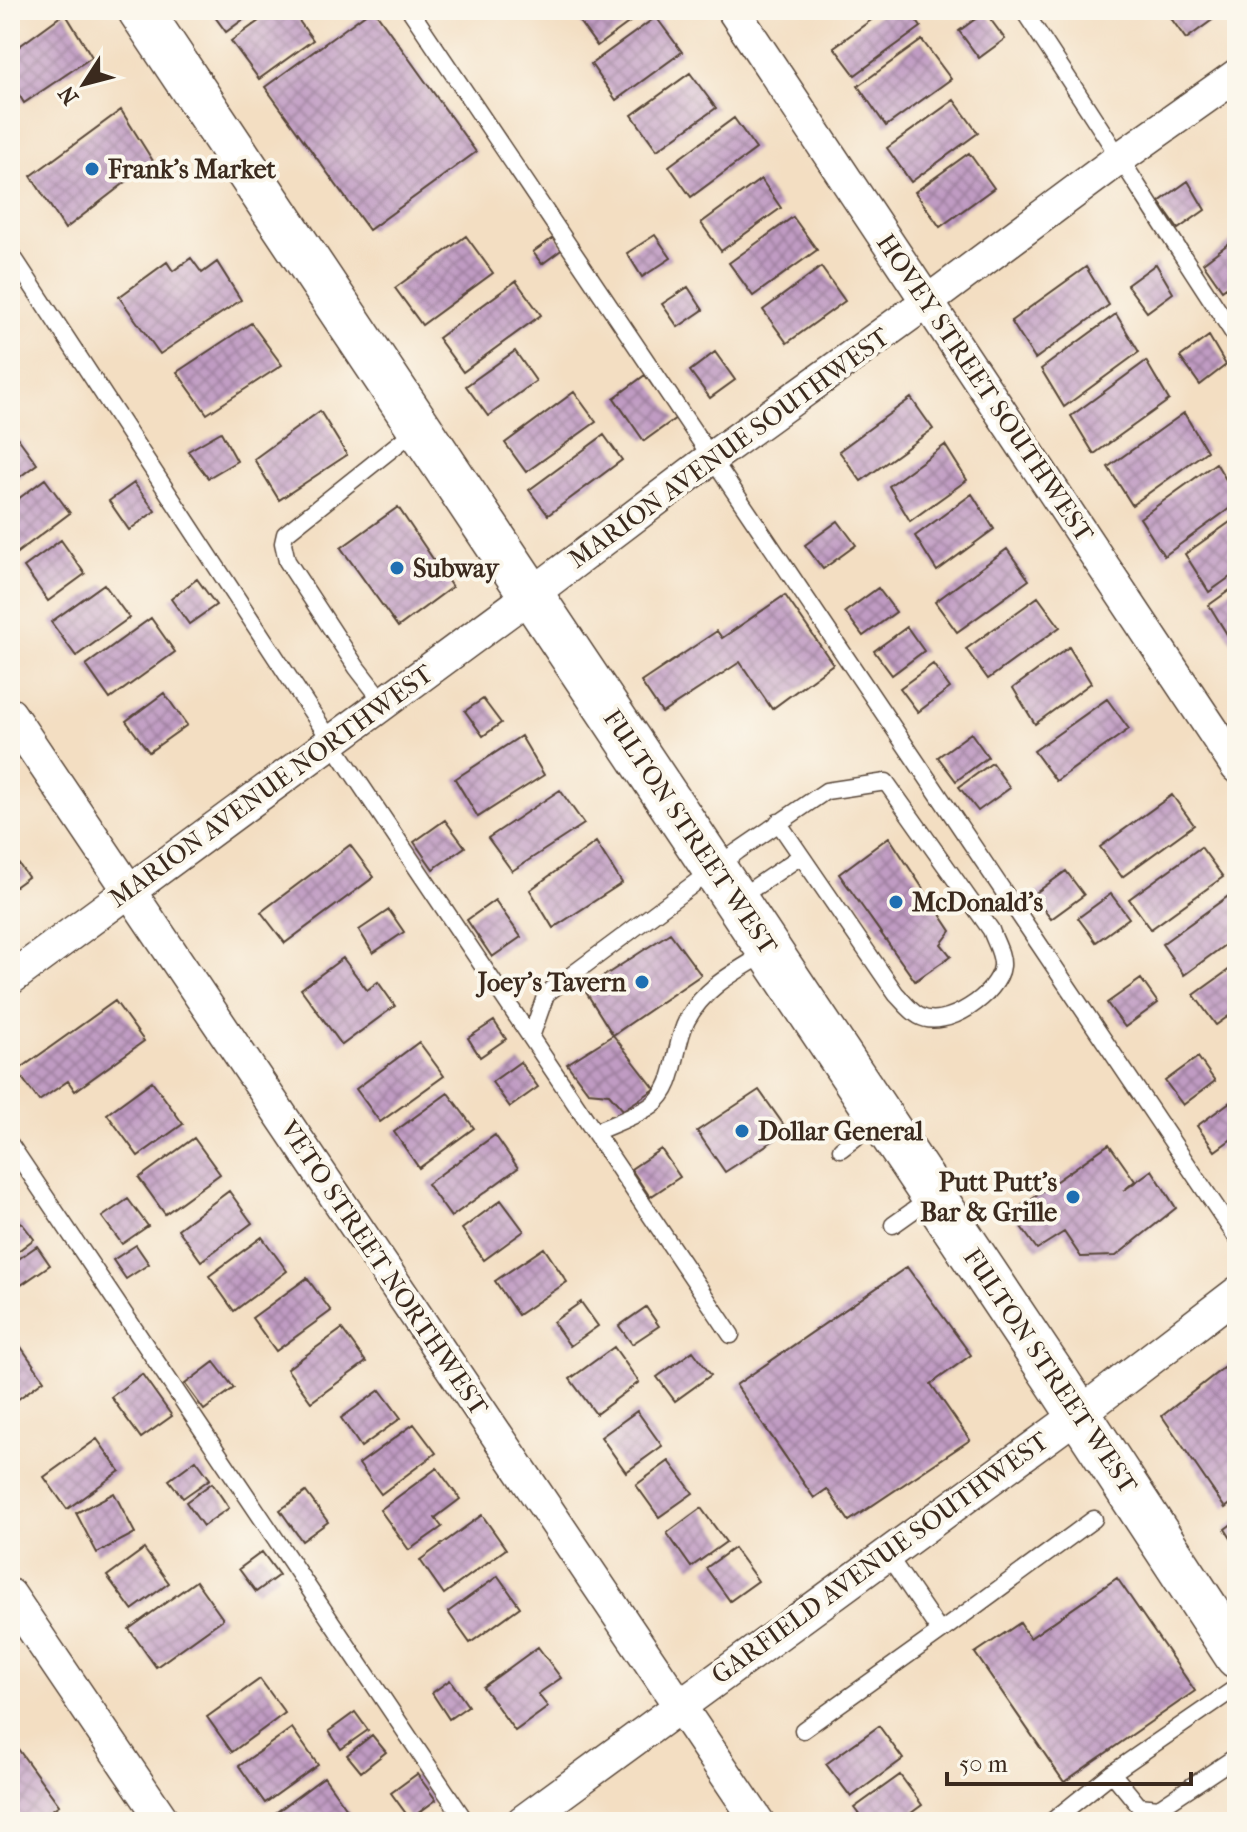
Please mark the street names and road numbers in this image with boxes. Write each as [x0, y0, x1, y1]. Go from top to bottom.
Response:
street label: HOVEY STREET SOUTHWEST [870, 228, 1100, 548]
street label: MARION AVENUE SOUTHWEST [563, 321, 896, 575]
street label: MARION AVENUE NORTHWEST [103, 658, 439, 914]
street label: FULTON STREET WEST [596, 704, 784, 961]
street label: VETO STREET NORTHWEST [273, 1114, 495, 1422]
street label: FULTON STREET WEST [956, 1243, 1144, 1500]
street label: GARFIELD AVENUE SOUTHWEST [706, 1425, 1055, 1691]

